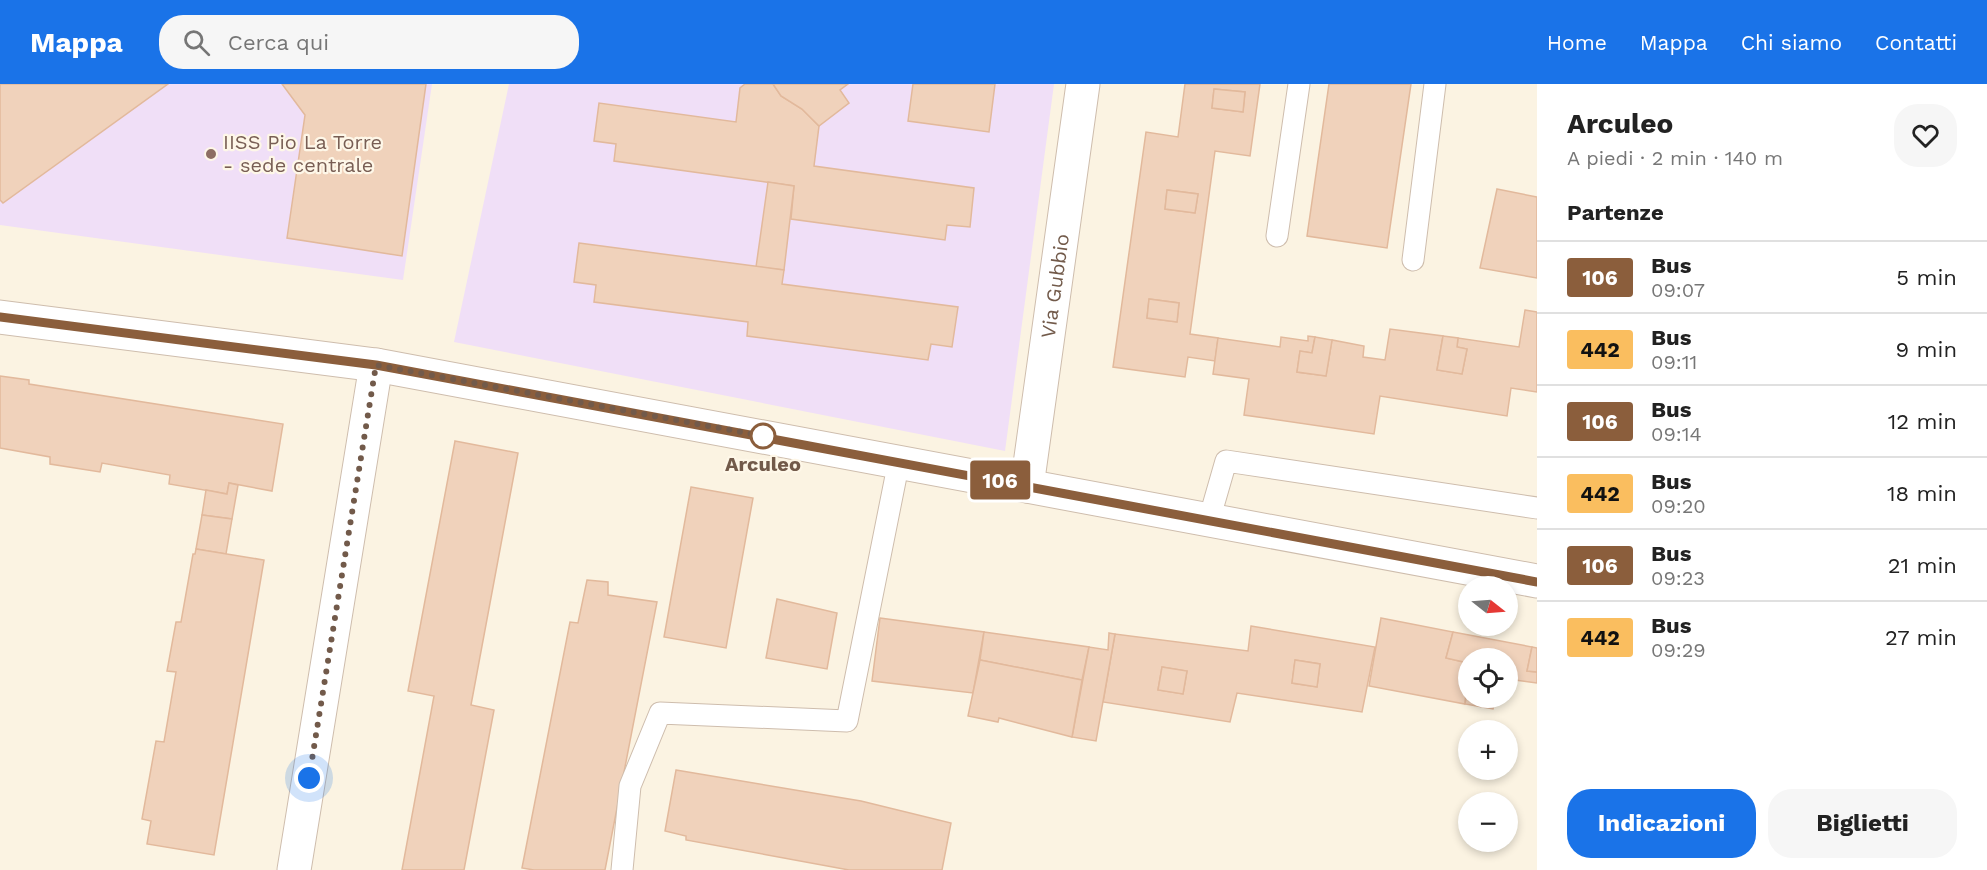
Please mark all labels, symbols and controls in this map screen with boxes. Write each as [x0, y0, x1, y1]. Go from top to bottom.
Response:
search box [159, 15, 579, 69]
text: Mappa [30, 26, 123, 59]
icon: search [180, 26, 213, 59]
text: Cerca qui [228, 30, 329, 55]
text: Home [1547, 30, 1607, 55]
text: Mappa [1640, 30, 1708, 55]
text: Chi siamo [1741, 30, 1842, 55]
text: Contatti [1875, 30, 1957, 55]
button: heart [1894, 104, 1957, 167]
text: Arculeo [1567, 107, 1673, 140]
place label: IISS Pio La Torre - sede centrale [223, 130, 382, 177]
text: A piedi · 2 min · 140 m [1567, 146, 1783, 170]
marker: IISS Pio La Torre - sede centrale [204, 147, 218, 161]
text: Partenze [1567, 200, 1664, 225]
street label: Via Gubbio [1036, 232, 1074, 340]
text: Bus [1651, 253, 1691, 278]
text: 106 [1582, 265, 1618, 290]
text: 5 min [1896, 265, 1957, 290]
text: 09:07 [1651, 278, 1705, 302]
text: Bus [1651, 325, 1691, 350]
text: 442 [1580, 337, 1620, 362]
text: 9 min [1895, 337, 1957, 362]
text: 09:11 [1651, 350, 1697, 374]
text: Bus [1651, 397, 1691, 422]
text: 106 [1582, 409, 1618, 434]
text: 12 min [1888, 409, 1957, 434]
text: 09:14 [1651, 422, 1702, 446]
marker: Arculeo [750, 423, 776, 449]
place label: Arculeo [725, 452, 801, 476]
line badge: 106 [966, 460, 1034, 500]
text: 106 [982, 468, 1018, 493]
text: Bus [1651, 469, 1691, 494]
text: 442 [1580, 481, 1620, 506]
text: 18 min [1887, 481, 1957, 506]
text: 09:20 [1651, 494, 1706, 518]
text: Bus [1651, 541, 1691, 566]
text: 106 [1582, 553, 1618, 578]
text: 21 min [1888, 553, 1957, 578]
text: 09:23 [1651, 566, 1705, 590]
north arrow [1458, 576, 1518, 636]
map controls [1458, 576, 1518, 852]
text: Bus [1651, 613, 1691, 638]
text: 442 [1580, 625, 1620, 650]
text: 27 min [1885, 625, 1957, 650]
text: 09:29 [1651, 638, 1706, 662]
button: locate [1458, 648, 1518, 708]
button: + [1458, 720, 1518, 780]
your location [294, 763, 324, 793]
button: Indicazioni [1567, 789, 1756, 858]
button: Biglietti [1768, 789, 1957, 858]
button: − [1458, 792, 1518, 852]

